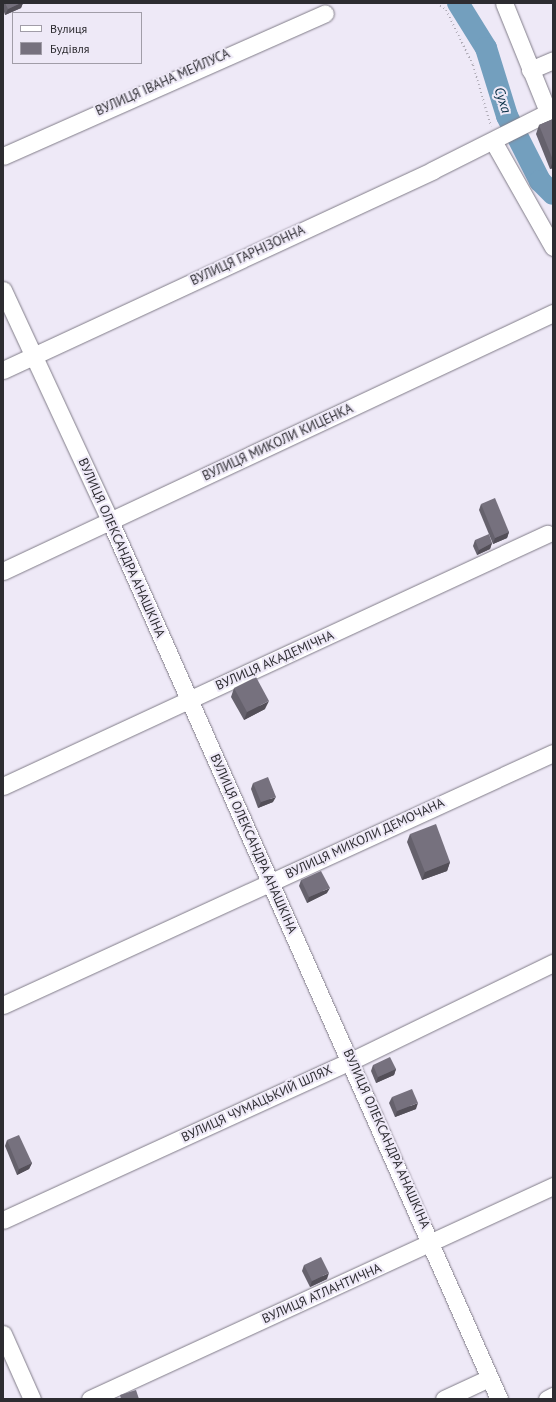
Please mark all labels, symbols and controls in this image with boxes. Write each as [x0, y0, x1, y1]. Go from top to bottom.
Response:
legend [12, 12, 142, 64]
text: Вулиця [50, 21, 87, 36]
text: Будівля [50, 41, 89, 56]
street label: ВУЛИЦЯ ІВАНА МЕЙЛУСА [93, 46, 233, 120]
water label: Суха [491, 85, 515, 115]
street label: ВУЛИЦЯ ГАРНІЗОННА [188, 223, 308, 289]
street label: ВУЛИЦЯ МИКОЛИ КИЦЕНКА [200, 401, 356, 485]
street label: ВУЛИЦЯ ОЛЕКСАНДРА АНАШКІНА [74, 455, 168, 641]
street label: ВУЛИЦЯ АКАДЕМІЧНА [213, 628, 337, 694]
street label: ВУЛИЦЯ ОЛЕКСАНДРА АНАШКІНА [206, 751, 300, 937]
street label: ВУЛИЦЯ МИКОЛИ ДЕМОЧАНА [283, 795, 447, 883]
street label: ВУЛИЦЯ ОЛЕКСАНДРА АНАШКІНА [339, 1046, 433, 1232]
street label: ВУЛИЦЯ ЧУМАЦЬКИЙ ШЛЯХ [179, 1062, 335, 1146]
street label: ВУЛИЦЯ АТЛАНТИЧНА [260, 1261, 384, 1327]

